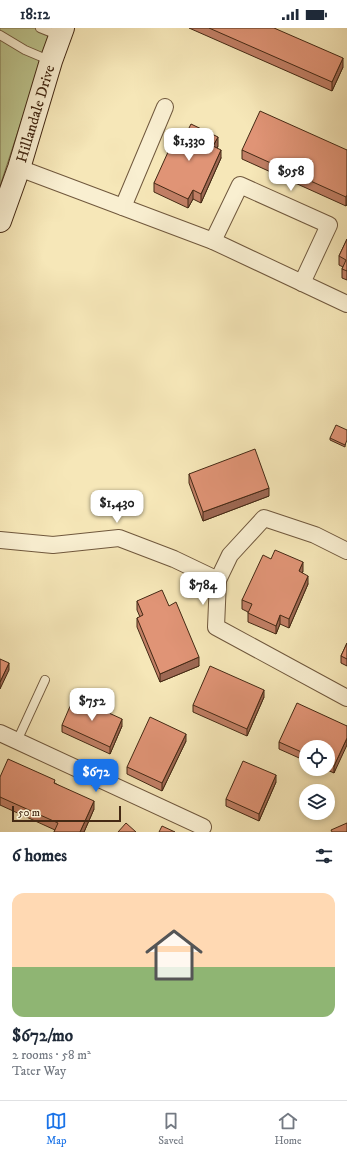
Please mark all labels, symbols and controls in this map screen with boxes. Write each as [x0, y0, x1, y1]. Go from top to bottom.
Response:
text: 18:12 [20, 5, 50, 24]
street label: Hillandale Drive [12, 63, 59, 165]
pin: $1,330 [156, 128, 222, 162]
text: $1,330 [173, 133, 205, 149]
pin: $958 [267, 158, 315, 192]
text: $958 [278, 163, 304, 179]
pin: $1,430 [84, 490, 150, 524]
text: $1,430 [100, 495, 134, 511]
pin: $784 [179, 572, 227, 606]
text: $784 [189, 577, 217, 593]
pin: $752 [68, 688, 116, 722]
text: $752 [79, 693, 105, 709]
map controls [299, 740, 335, 820]
button: locate [299, 740, 335, 776]
pin: $672 [72, 759, 120, 793]
text: $672 [82, 764, 110, 780]
button: layers [299, 784, 335, 820]
scale bar [12, 804, 121, 823]
text: 50 m [18, 806, 40, 820]
text: 6 homes [12, 845, 67, 867]
icon: filters [313, 845, 335, 867]
icon: home [138, 919, 210, 991]
text: $672/mo [12, 1025, 73, 1047]
text: 2 rooms · 58 m² [12, 1047, 91, 1063]
text: Tater Way [12, 1063, 66, 1079]
tab: Map [45, 1110, 67, 1148]
tab: Saved [158, 1110, 184, 1148]
tab: Home [274, 1110, 302, 1148]

